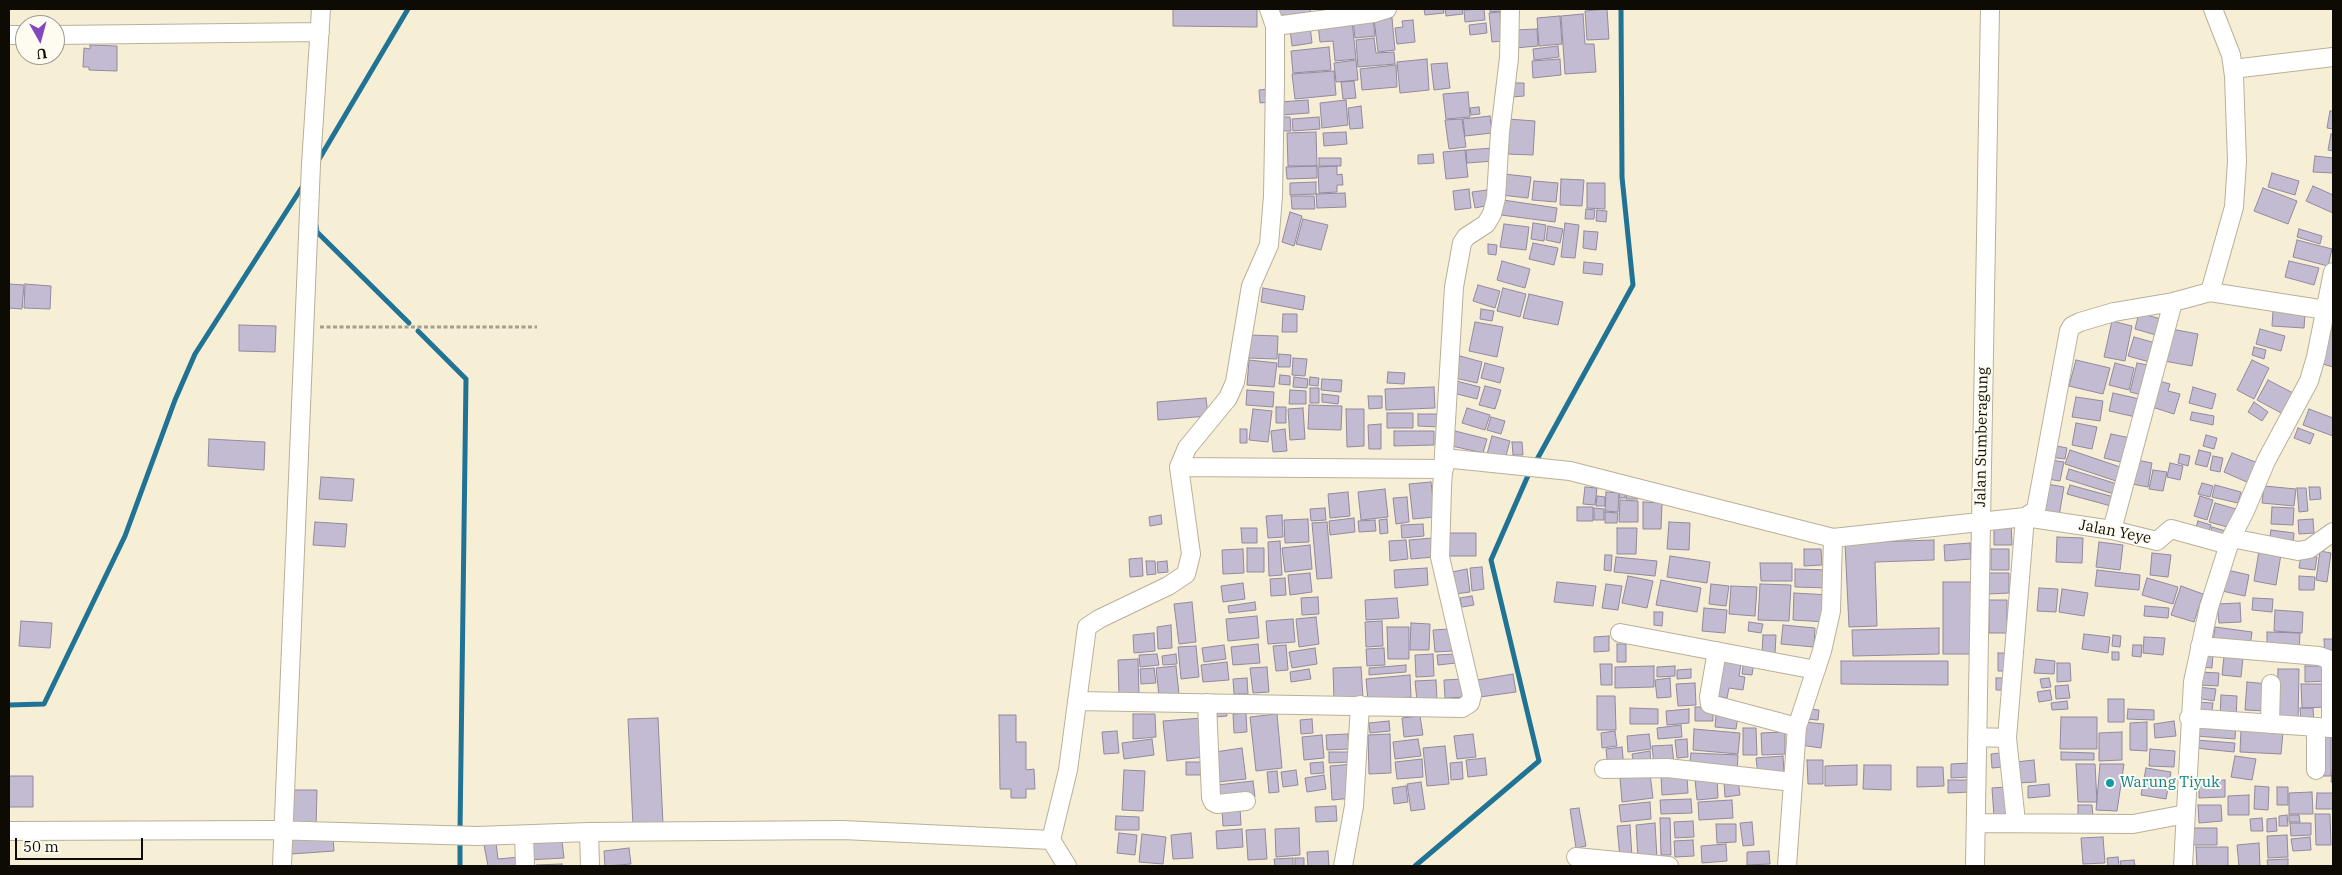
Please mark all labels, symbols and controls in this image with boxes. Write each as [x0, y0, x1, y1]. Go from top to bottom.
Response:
north arrow [15, 15, 65, 65]
text: U [35, 44, 48, 63]
street label: Jalan Sumberagung [1972, 367, 1992, 507]
street label: Jalan Yeye [2077, 516, 2153, 548]
place label: Warung Tiyuk [2120, 774, 2220, 792]
marker: Warung Tiyuk [2104, 777, 2116, 789]
scale bar [18, 828, 145, 860]
text: 50 m [23, 837, 59, 856]

